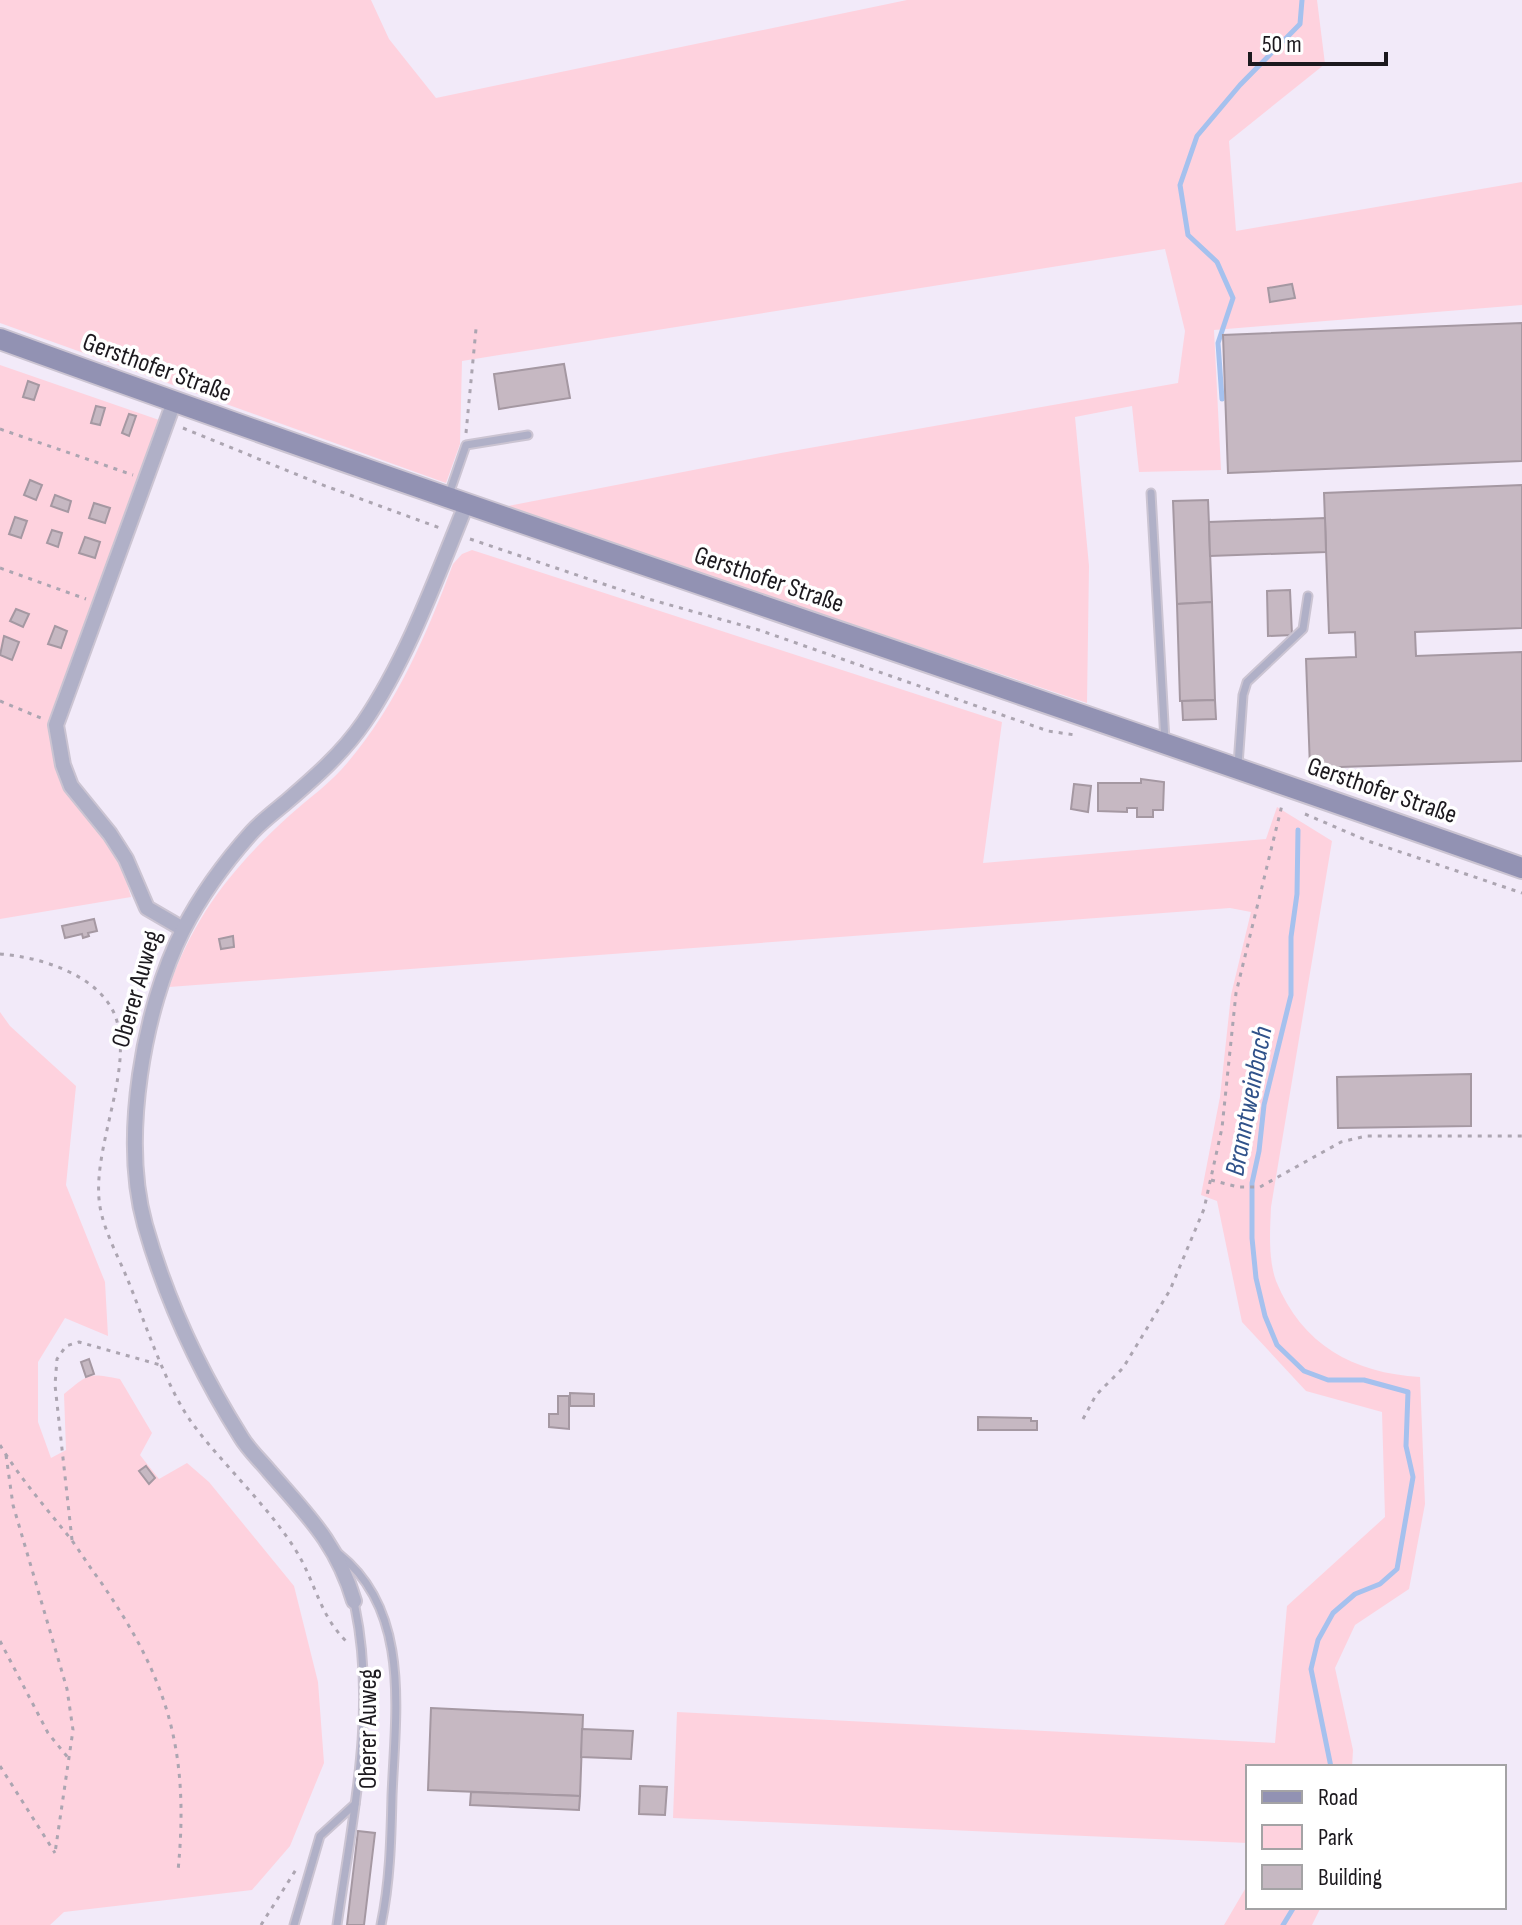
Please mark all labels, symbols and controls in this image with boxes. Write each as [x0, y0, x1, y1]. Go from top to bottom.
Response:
scale bar [1250, 16, 1386, 66]
text: 50 m [1262, 30, 1302, 59]
street label: Gersthofer Straße [78, 327, 236, 409]
street label: Gersthofer Straße [690, 540, 848, 620]
street label: Gersthofer Straße [1303, 751, 1461, 831]
street label: Oberer Auweg [105, 927, 169, 1051]
water label: Branntweinbach [1218, 1023, 1280, 1179]
street label: Oberer Auweg [353, 1669, 384, 1789]
legend [1246, 1765, 1506, 1909]
text: Road [1318, 1783, 1358, 1812]
text: Park [1318, 1823, 1353, 1852]
text: Building [1318, 1863, 1382, 1892]

